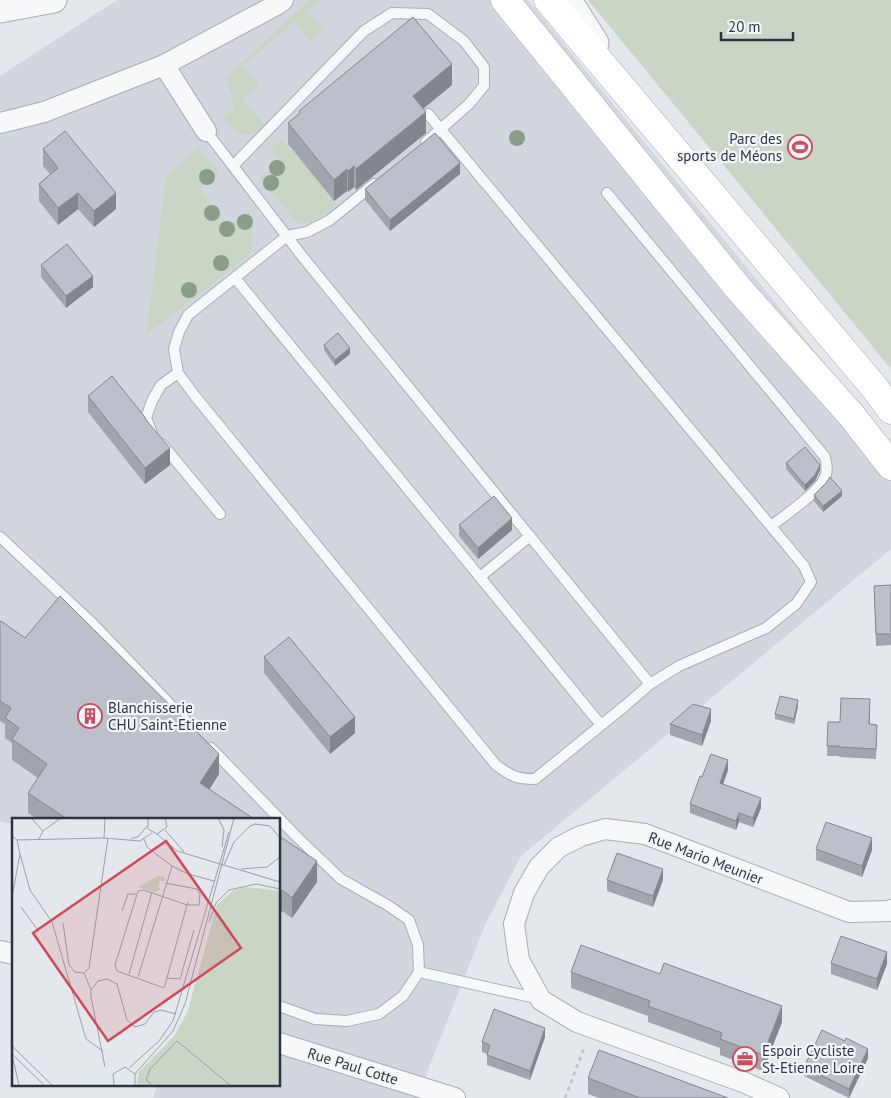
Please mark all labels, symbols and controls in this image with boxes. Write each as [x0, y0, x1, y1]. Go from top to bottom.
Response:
scale bar [721, 10, 794, 42]
text: 20 m [728, 17, 761, 36]
place label: Parc des sports de Méons [677, 129, 782, 165]
sports icon: Parc des sports de Méons [787, 134, 813, 160]
place label: Blanchisserie CHU Saint-Etienne [108, 698, 227, 734]
building icon: Blanchisserie CHU Saint-Etienne [77, 703, 103, 729]
inset map [12, 818, 280, 1086]
street label: Rue Mario Meunier [646, 827, 766, 889]
place label: Espoir Cycliste St-Etienne Loire [762, 1041, 864, 1077]
street label: Rue Paul Cotte [305, 1043, 401, 1089]
office icon: Espoir Cycliste St-Etienne Loire [732, 1046, 758, 1072]

